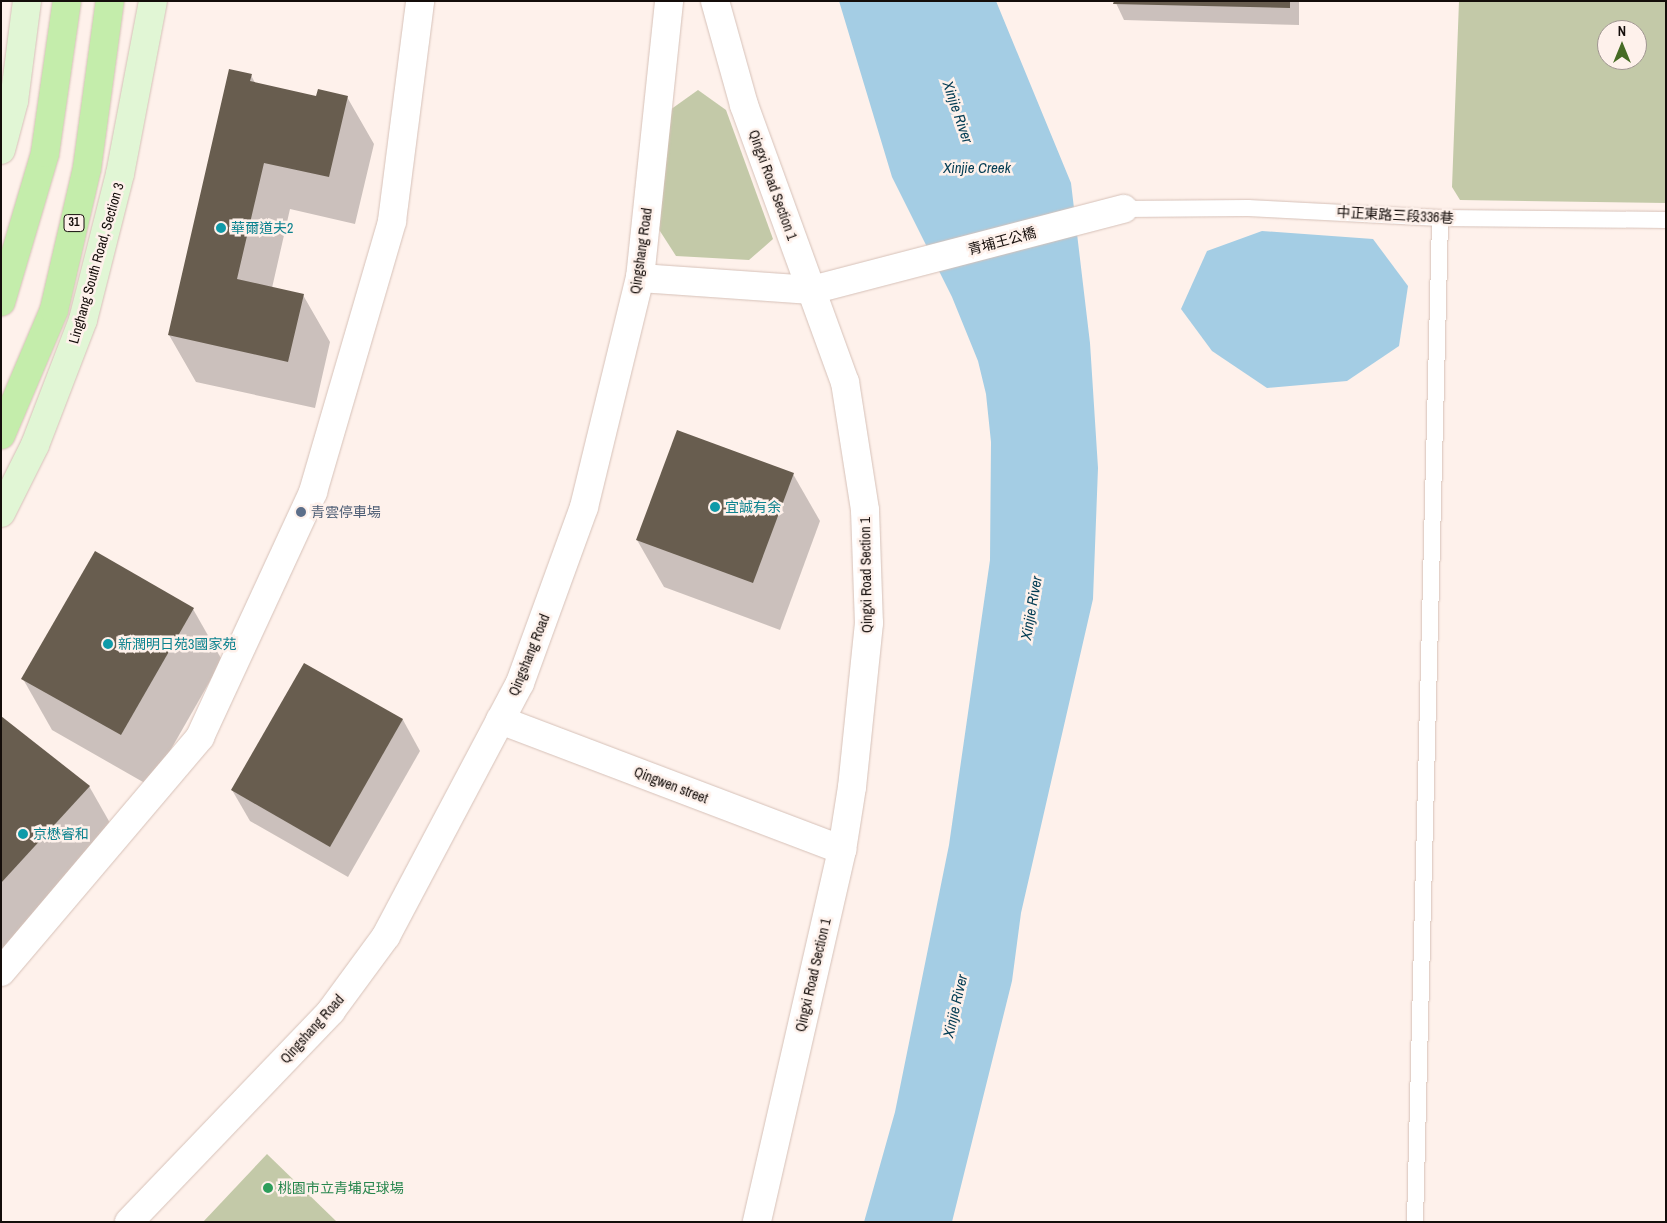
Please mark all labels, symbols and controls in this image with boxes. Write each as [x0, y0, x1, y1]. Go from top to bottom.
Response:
north arrow [1597, 20, 1647, 70]
text: N [1618, 22, 1626, 40]
water label: Xinjie River [939, 79, 977, 145]
street label: Qingxi Road Section 1 [745, 128, 801, 242]
water label: Xinjie Creek [943, 159, 1011, 177]
street label: Linghang South Road, Section 3 [65, 181, 127, 345]
street label: 中正東路三段336巷 [1336, 204, 1454, 226]
street label: Qingshang Road [627, 207, 655, 295]
road number: 31 [63, 214, 85, 232]
place label: 華爾道夫2 [231, 220, 293, 236]
marker: 華爾道夫2 [215, 222, 227, 234]
street label: 青埔王公橋 [966, 224, 1038, 258]
place label: 宜誠有余 [725, 499, 781, 515]
marker: 宜誠有余 [709, 501, 721, 513]
place label: 青雲停車場 [311, 504, 381, 520]
marker: 青雲停車場 [295, 506, 307, 518]
street label: Qingxi Road Section 1 [857, 517, 875, 633]
water label: Xinjie River [1017, 575, 1045, 641]
street label: Qingshang Road [505, 612, 553, 698]
place label: 新潤明日苑3國家苑 [118, 636, 236, 652]
marker: 新潤明日苑3國家苑 [102, 638, 114, 650]
street label: Qingwen street [632, 763, 710, 807]
place label: 京懋睿和 [33, 826, 89, 842]
marker: 京懋睿和 [17, 828, 29, 840]
street label: Qingxi Road Section 1 [792, 917, 834, 1033]
water label: Xinjie River [939, 973, 971, 1039]
street label: Qingshang Road [277, 991, 347, 1067]
place label: 桃園市立青埔足球場 [278, 1180, 404, 1196]
marker: 桃園市立青埔足球場 [262, 1182, 274, 1194]

